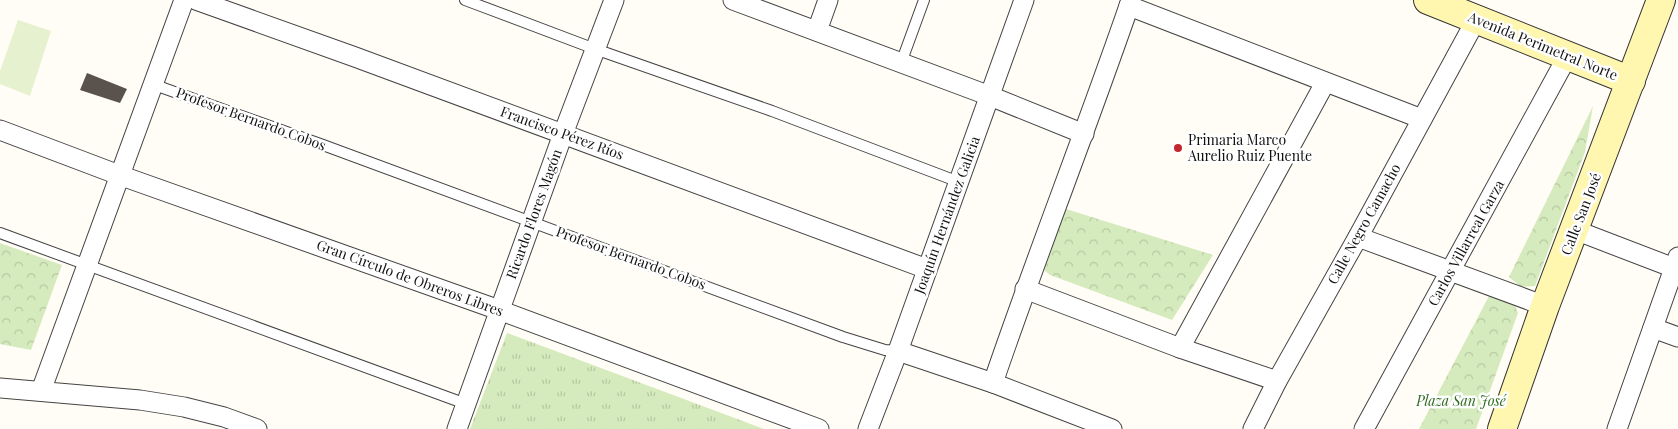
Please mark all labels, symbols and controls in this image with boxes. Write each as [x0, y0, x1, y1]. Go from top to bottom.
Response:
street label: Avenida Perimetral Norte [1465, 6, 1621, 84]
street label: Profesor Bernardo Cobos [174, 83, 329, 155]
street label: Francisco Pérez Ríos [498, 101, 627, 164]
place label: Primaria Marco Aurelio Ruiz Puente [1187, 130, 1312, 165]
street label: Joaquín Hernández Galicia [909, 133, 984, 297]
marker: Primaria Marco Aurelio Ruiz Puente [1172, 142, 1184, 154]
street label: Ricardo Flores Magón [501, 146, 566, 281]
street label: Calle Negro Camacho [1323, 160, 1405, 287]
street label: Calle San José [1556, 170, 1605, 258]
street label: Carlos Villarreal Garza [1423, 176, 1508, 309]
street label: Profesor Bernardo Cobos [554, 222, 709, 294]
street label: Gran Círculo de Obreros Libres [314, 235, 506, 320]
park label: Plaza San José [1415, 391, 1507, 410]

